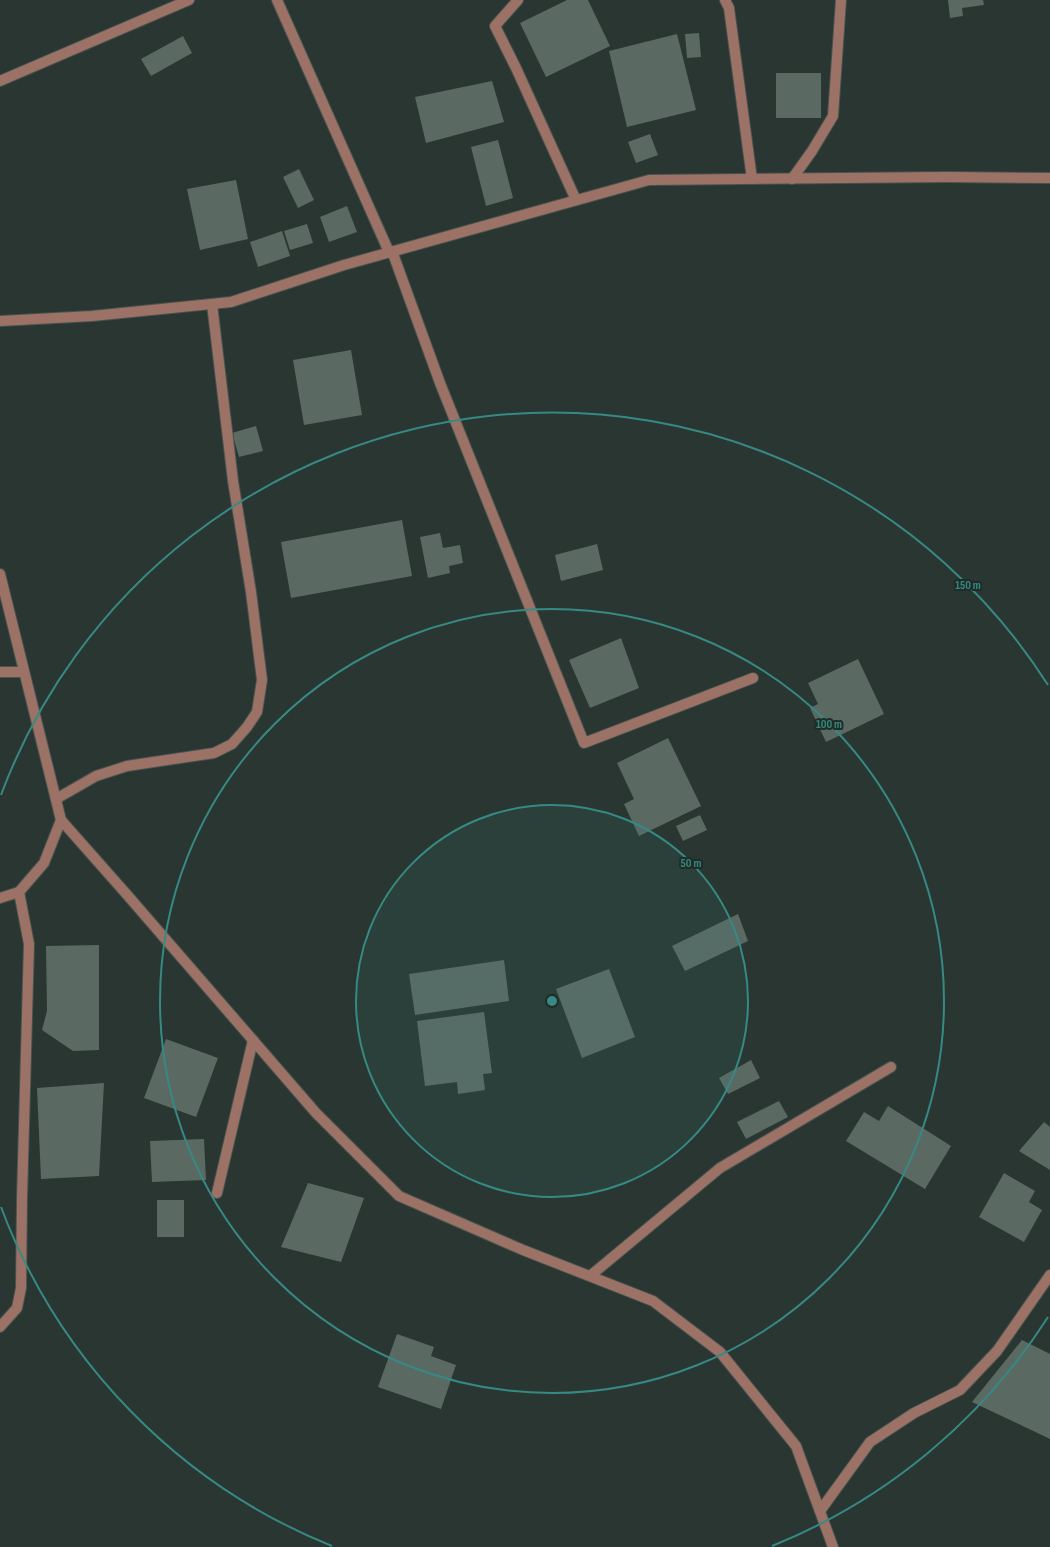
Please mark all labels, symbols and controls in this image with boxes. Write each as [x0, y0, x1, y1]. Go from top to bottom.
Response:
text: 150 m [955, 578, 981, 593]
text: 100 m [816, 717, 842, 732]
text: 50 m [681, 856, 701, 871]
centre of rings [545, 994, 559, 1008]

